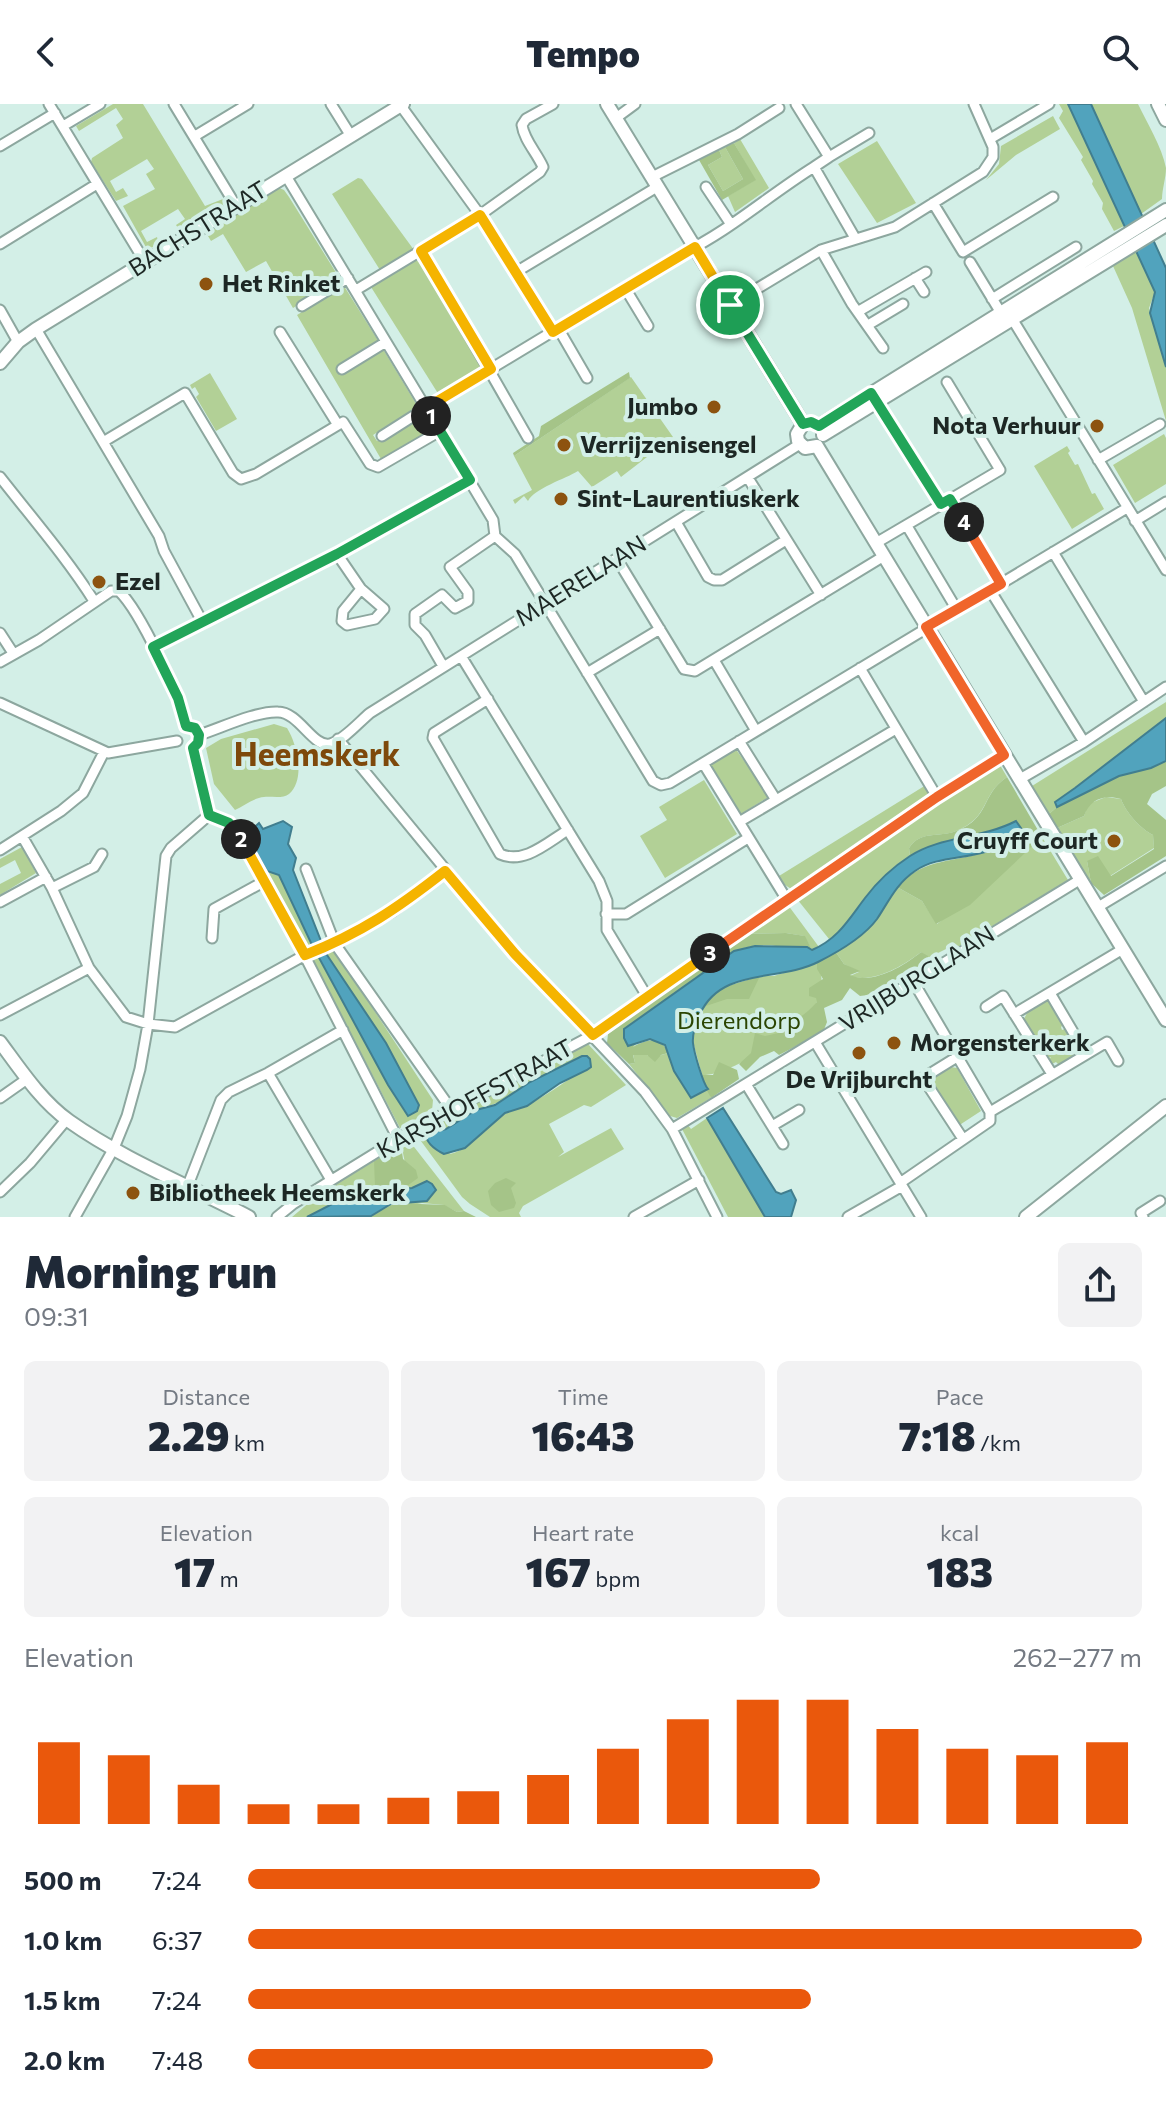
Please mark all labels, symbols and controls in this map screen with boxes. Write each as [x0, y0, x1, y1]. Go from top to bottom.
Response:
icon: back [24, 30, 68, 74]
text: Tempo [526, 30, 640, 74]
icon: search [1098, 30, 1142, 74]
street label: BACHSTRAAT [123, 174, 272, 282]
place label: Het Rinket [222, 268, 340, 297]
pin [696, 271, 764, 339]
marker: Het Rinket [197, 275, 215, 293]
icon: arrive [708, 283, 752, 327]
place label: Jumbo [627, 391, 698, 420]
pin: 1 [411, 396, 451, 436]
marker: Jumbo [705, 398, 723, 416]
text: 1 [426, 402, 436, 429]
place label: Nota Verhuur [932, 410, 1081, 439]
marker: Nota Verhuur [1088, 417, 1106, 435]
place label: Verrijzenisengel [580, 429, 756, 458]
marker: Verrijzenisengel [555, 436, 573, 454]
place label: Sint-Laurentiuskerk [577, 483, 800, 512]
marker: Sint-Laurentiuskerk [552, 490, 570, 508]
pin: 4 [944, 502, 984, 542]
text: 4 [957, 508, 971, 535]
street label: MAERELAAN [509, 528, 651, 632]
place label: Ezel [115, 566, 161, 595]
marker: Ezel [90, 573, 108, 591]
district label: Heemskerk [234, 733, 401, 773]
pin: 2 [221, 819, 261, 859]
text: 2 [235, 825, 247, 852]
place label: Cruyff Court [957, 825, 1098, 854]
marker: Cruyff Court [1105, 832, 1123, 850]
street label: VRIJBURGLAAN [833, 918, 999, 1037]
pin: 3 [690, 933, 730, 973]
text: 3 [704, 939, 716, 966]
park label: Dierendorp [677, 1005, 801, 1034]
place label: Morgensterkerk [910, 1027, 1090, 1056]
street label: KARSHOFFSTRAAT [371, 1032, 577, 1164]
marker: Morgensterkerk [885, 1034, 903, 1052]
marker: De Vrijburcht [850, 1044, 868, 1062]
place label: De Vrijburcht [785, 1064, 933, 1093]
place label: Bibliotheek Heemskerk [149, 1177, 406, 1206]
marker: Bibliotheek Heemskerk [124, 1184, 142, 1202]
text: Morning run [24, 1243, 277, 1297]
button: share [1058, 1243, 1142, 1327]
text: 09:31 [24, 1300, 89, 1331]
text: Distance [163, 1383, 250, 1410]
text: Time [558, 1383, 608, 1410]
text: Pace [936, 1383, 984, 1410]
text: 2.29 [148, 1410, 230, 1459]
text: 16:43 [531, 1410, 635, 1459]
text: 7:18 [898, 1410, 976, 1459]
text: km [230, 1429, 265, 1456]
text: /km [976, 1429, 1021, 1456]
text: Elevation [160, 1519, 253, 1546]
text: Heart rate [532, 1519, 634, 1546]
text: kcal [940, 1519, 979, 1546]
text: 17 [174, 1546, 215, 1595]
text: 167 [526, 1546, 591, 1595]
text: 183 [926, 1546, 993, 1595]
text: m [215, 1565, 239, 1592]
text: bpm [591, 1565, 640, 1592]
text: Elevation [24, 1641, 134, 1672]
text: 262–277 m [1013, 1641, 1142, 1672]
text: 500 m [24, 1864, 101, 1895]
text: 7:24 [152, 1864, 201, 1895]
text: 1.0 km [24, 1924, 102, 1955]
text: 6:37 [152, 1924, 202, 1955]
text: 1.5 km [24, 1984, 100, 2015]
text: 7:24 [152, 1984, 201, 2015]
text: 2.0 km [24, 2044, 105, 2075]
text: 7:48 [152, 2044, 203, 2075]

